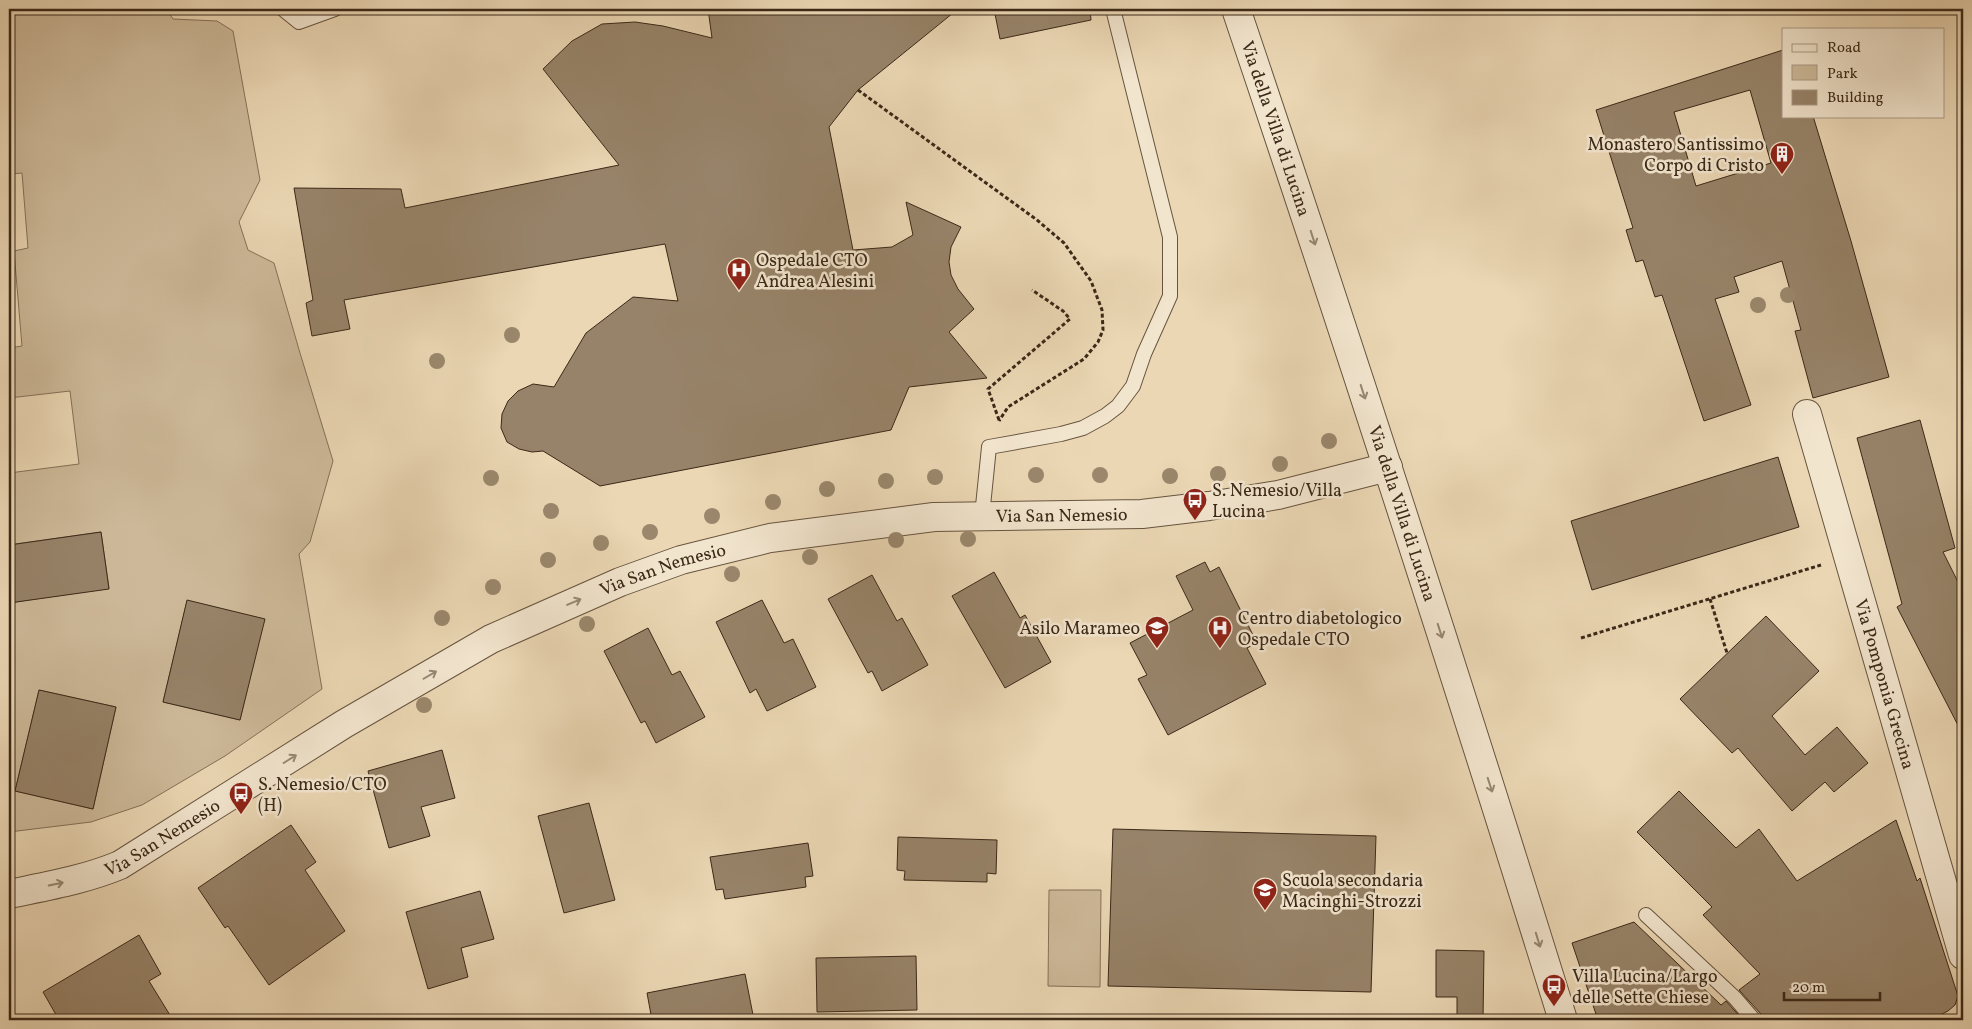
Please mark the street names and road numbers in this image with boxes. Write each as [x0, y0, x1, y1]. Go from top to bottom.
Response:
street label: Via della Villa di Lucina [1234, 38, 1316, 220]
street label: Via della Villa di Lucina [1361, 422, 1441, 605]
street label: Via San Nemesio [996, 503, 1128, 530]
street label: Via San Nemesio [596, 538, 729, 603]
street label: Via Pomponia Grecina [1847, 596, 1920, 773]
street label: Via San Nemesio [101, 794, 226, 884]

